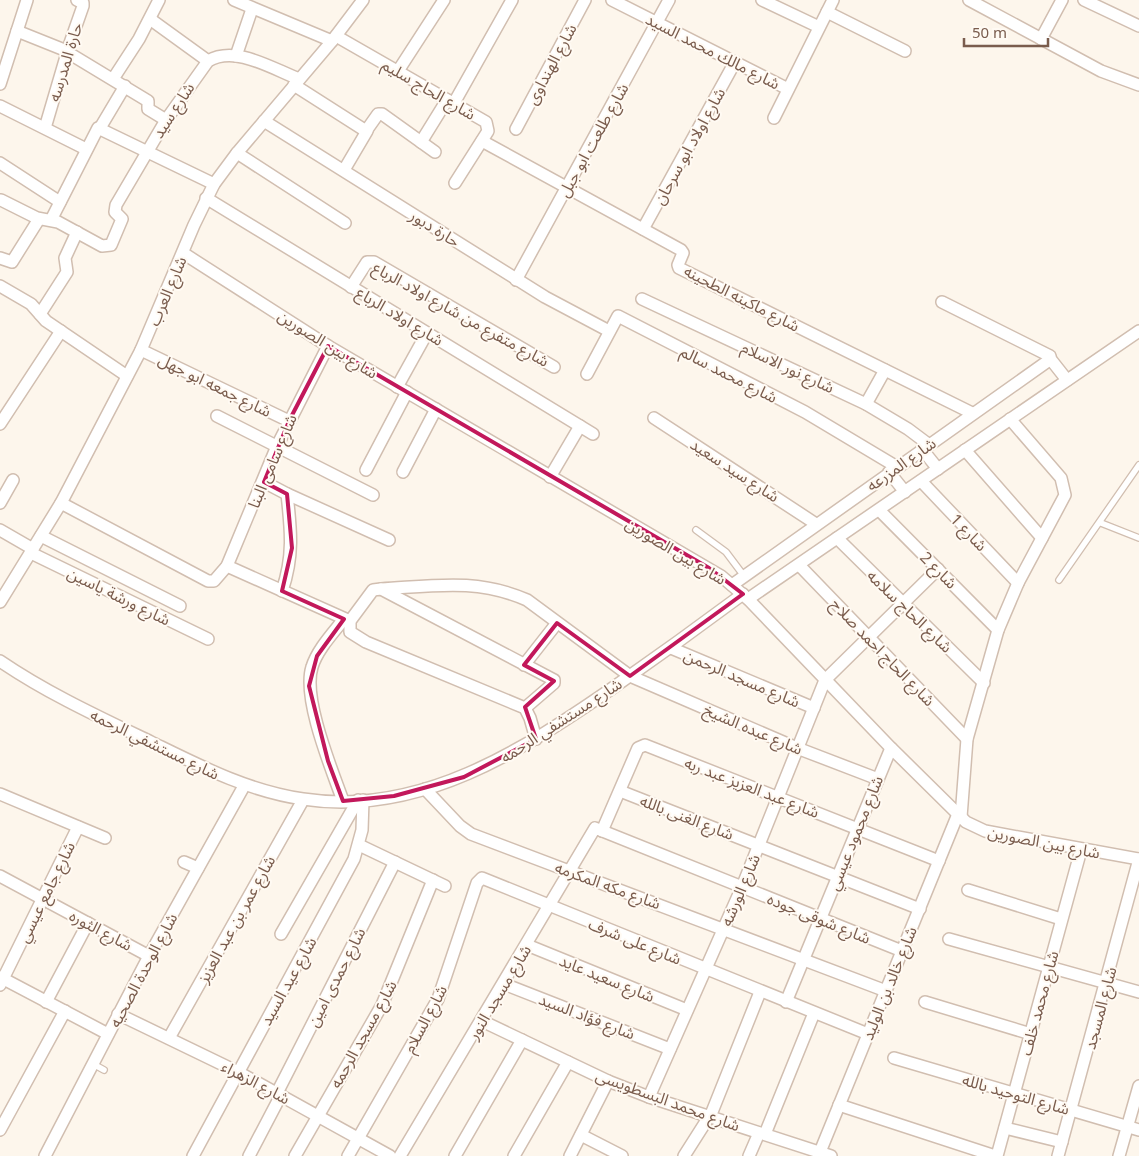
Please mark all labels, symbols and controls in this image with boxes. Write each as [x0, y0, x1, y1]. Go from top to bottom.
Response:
street label: شارع مالك محمد السيد [641, 8, 784, 96]
scale bar [964, 15, 1048, 47]
street label: حارة المدرسه [43, 20, 87, 104]
street label: شارع الهنداوى [521, 20, 583, 109]
text: 50 m [972, 22, 1007, 42]
street label: شارع الحاج سليم [377, 53, 480, 126]
street label: شارع سيد [147, 78, 201, 143]
street label: شارع طلعت ابو جبل [552, 79, 635, 202]
street label: شارع اولاد ابو سرحان [648, 84, 732, 209]
street label: حارة دبور [405, 203, 464, 252]
street label: شارع العرب [142, 253, 193, 330]
street label: شارع متفرع من شارع اولاد الرباع [369, 257, 553, 371]
street label: شارع ماكينه الطحينه [679, 259, 804, 338]
street label: شارع اولاد الرباع [353, 282, 447, 350]
street label: شارع بين الصورين [273, 304, 382, 385]
street label: شارع نور الاسلام [737, 336, 838, 400]
street label: شارع محمد سالم [676, 340, 781, 410]
street label: شارع جمعه ابو جهل [154, 348, 275, 424]
street label: شارع سامى البنا [242, 410, 304, 512]
street label: شارع المزرعه [862, 432, 941, 498]
street label: شارع سيد سعيد [685, 433, 784, 509]
street label: شارع 1 [944, 508, 992, 557]
street label: شارع بين الصورين [620, 512, 731, 592]
street label: شارع 2 [914, 546, 963, 595]
street label: شارع ورشة ياسين [63, 562, 174, 632]
street label: شارع الحاج سلامه [861, 565, 958, 659]
street label: شارع الحاج احمد صلاح [824, 593, 940, 712]
street label: شارع مسجد الرحمن [680, 644, 803, 714]
street label: شارع مستشفي الرحمه [496, 672, 627, 769]
street label: شارع عبده الشيخ [699, 698, 806, 762]
street label: شارع مستشفي الرحمه [86, 703, 223, 787]
street label: شارع عبد العزيز عبد ربه [681, 751, 823, 825]
street label: شارع محمود عيسي [822, 772, 890, 894]
street label: شارع الغنى بالله [636, 789, 737, 847]
street label: شارع بين الصورين [986, 820, 1102, 866]
street label: شارع جامع عيسي [12, 838, 82, 947]
street label: شارع الورشه [715, 850, 767, 930]
street label: شارع عمر بن عبد العزيز [191, 851, 282, 989]
street label: شارع مكه المكرمه [551, 856, 664, 916]
street label: شارع شوقى جوده [763, 887, 874, 951]
street label: شارع الثوره [65, 904, 136, 958]
street label: شارع الوحدة الصحيه [104, 909, 184, 1032]
street label: شارع على شرف [585, 912, 685, 971]
street label: شارع خالد بن الوليد [856, 923, 924, 1044]
street label: شارع حمدى امين [302, 924, 372, 1031]
street label: شارع عيد السيد [255, 933, 323, 1030]
street label: شارع مسجد النور [461, 940, 538, 1045]
street label: شارع محمد خلف [1014, 948, 1065, 1058]
street label: شارع سعيد عايد [555, 949, 658, 1009]
street label: شارع المسجد [1078, 964, 1124, 1052]
street label: شارع مسجد الرحمه [324, 976, 404, 1093]
street label: شارع السلام [398, 981, 454, 1058]
street label: شارع فؤاد السيد [535, 988, 638, 1046]
street label: شارع الزهراء [217, 1055, 294, 1111]
street label: شارع محمد البسطويسى [592, 1064, 743, 1138]
street label: شارع التوحيد بالله [959, 1068, 1072, 1122]

